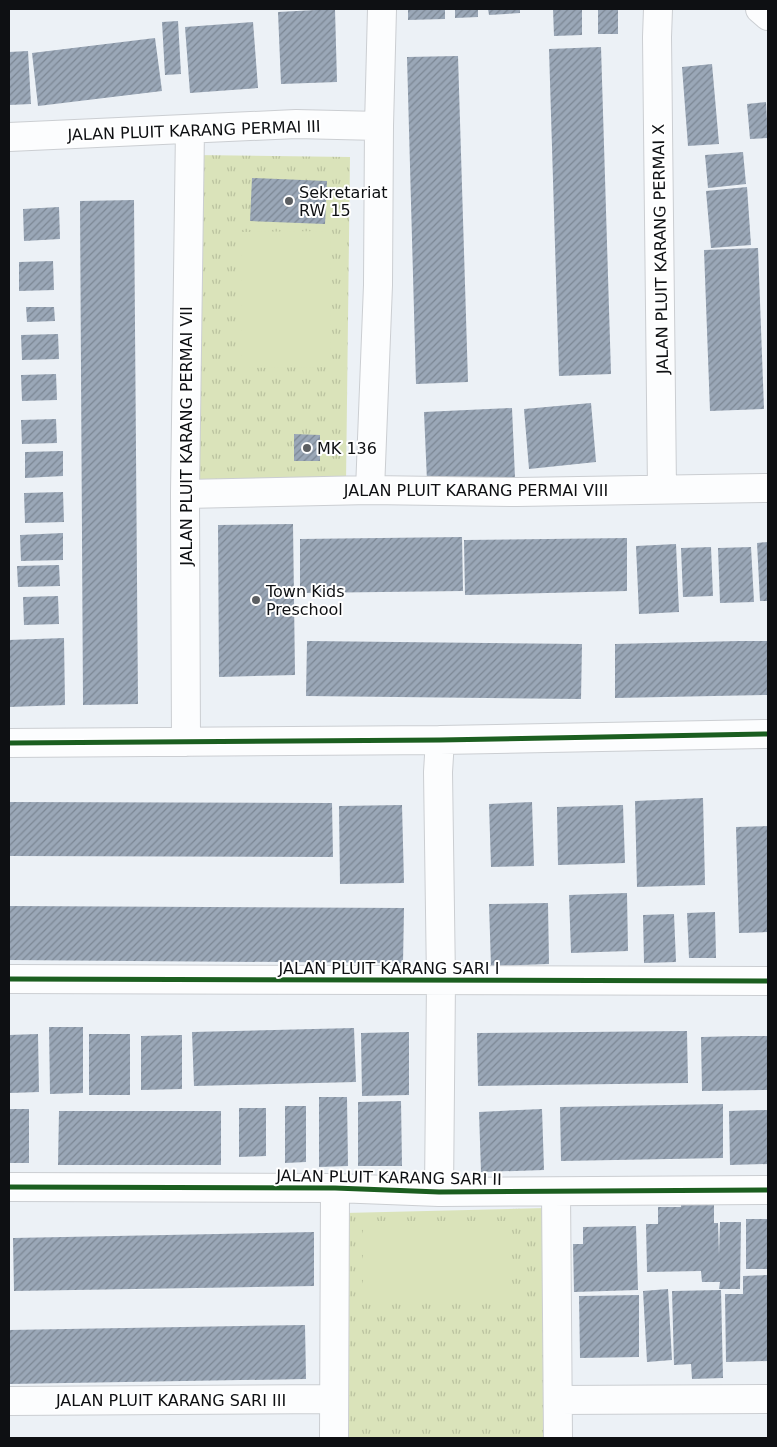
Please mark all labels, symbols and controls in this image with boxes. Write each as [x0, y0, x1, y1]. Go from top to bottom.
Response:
street label: JALAN PLUIT KARANG PERMAI III [66, 117, 321, 144]
street label: JALAN PLUIT KARANG PERMAI X [649, 124, 672, 375]
place label: Sekretariat RW 15 [299, 183, 388, 220]
marker: Sekretariat RW 15 [283, 195, 295, 207]
street label: JALAN PLUIT KARANG PERMAI VII [177, 306, 196, 567]
place label: MK 136 [317, 439, 377, 458]
marker: MK 136 [301, 442, 313, 454]
street label: JALAN PLUIT KARANG PERMAI VIII [343, 481, 608, 500]
place label: Town Kids Preschool [265, 582, 345, 619]
marker: Town Kids Preschool [250, 594, 262, 606]
street label: JALAN PLUIT KARANG SARI I [278, 959, 499, 978]
street label: JALAN PLUIT KARANG SARI II [275, 1166, 502, 1189]
street label: JALAN PLUIT KARANG SARI III [55, 1391, 286, 1410]

